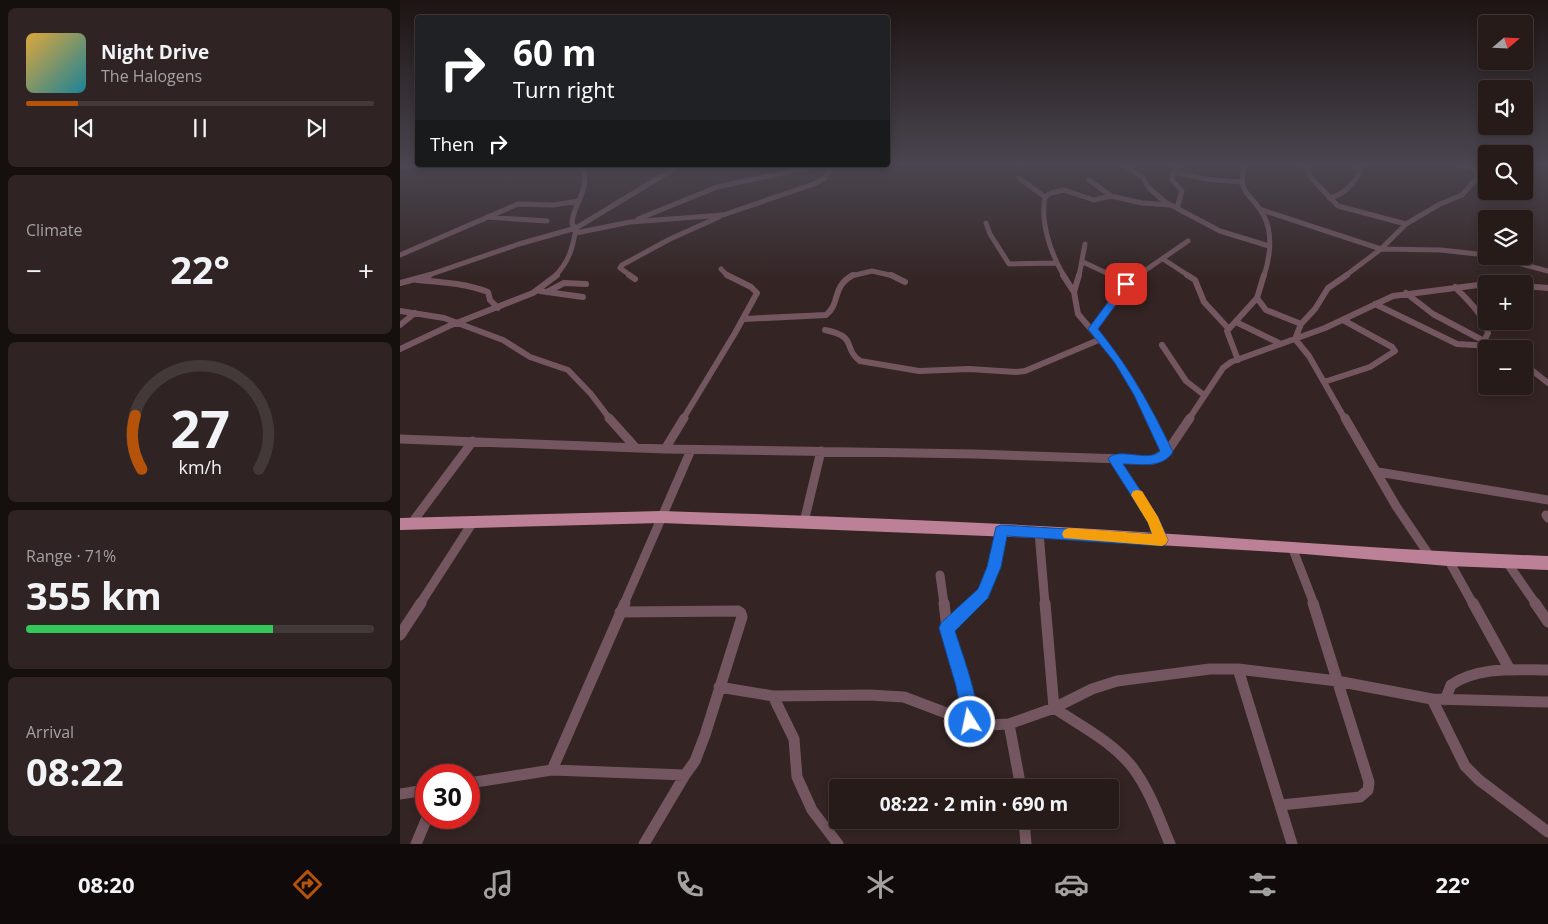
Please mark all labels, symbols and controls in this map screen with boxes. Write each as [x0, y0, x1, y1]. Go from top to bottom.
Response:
north arrow [1478, 15, 1532, 70]
map controls [1478, 15, 1533, 395]
text: 60 m [513, 29, 596, 76]
icon: right [430, 35, 495, 100]
text: Night Drive [101, 39, 209, 65]
text: The Halogens [101, 65, 202, 87]
text: Turn right [513, 74, 615, 104]
button: sound [1478, 80, 1533, 135]
icon: previous [70, 114, 98, 142]
icon: pause [186, 114, 214, 142]
icon: next [302, 114, 330, 142]
icon: right [484, 130, 512, 158]
text: Then [430, 131, 474, 157]
button: search [1478, 145, 1533, 200]
button: layers [1478, 210, 1533, 265]
text: Climate [26, 219, 83, 241]
text: 22° [170, 243, 230, 295]
text: − [26, 251, 42, 289]
text: + [358, 251, 374, 289]
pin [1105, 263, 1147, 305]
icon: arrive [1112, 270, 1140, 298]
button: + [1478, 275, 1533, 330]
button: − [1478, 340, 1533, 395]
text: 27 [170, 392, 230, 463]
text: km/h [178, 455, 222, 479]
text: Range · 71% [26, 545, 116, 567]
text: 355 km [26, 569, 162, 621]
position arrow [943, 695, 995, 747]
text: Arrival [26, 721, 74, 743]
text: 08:22 [26, 745, 124, 797]
speed limit sign: 30 [415, 764, 480, 829]
text: 08:22 · 2 min · 690 m [880, 791, 1068, 817]
icon: directions [290, 867, 325, 902]
icon: music [481, 867, 516, 902]
icon: phone [672, 867, 707, 902]
icon: climate [863, 867, 898, 902]
icon: car [1054, 867, 1089, 902]
icon: filters [1245, 867, 1280, 902]
text: 08:20 [78, 869, 135, 899]
text: 22° [1435, 869, 1470, 899]

